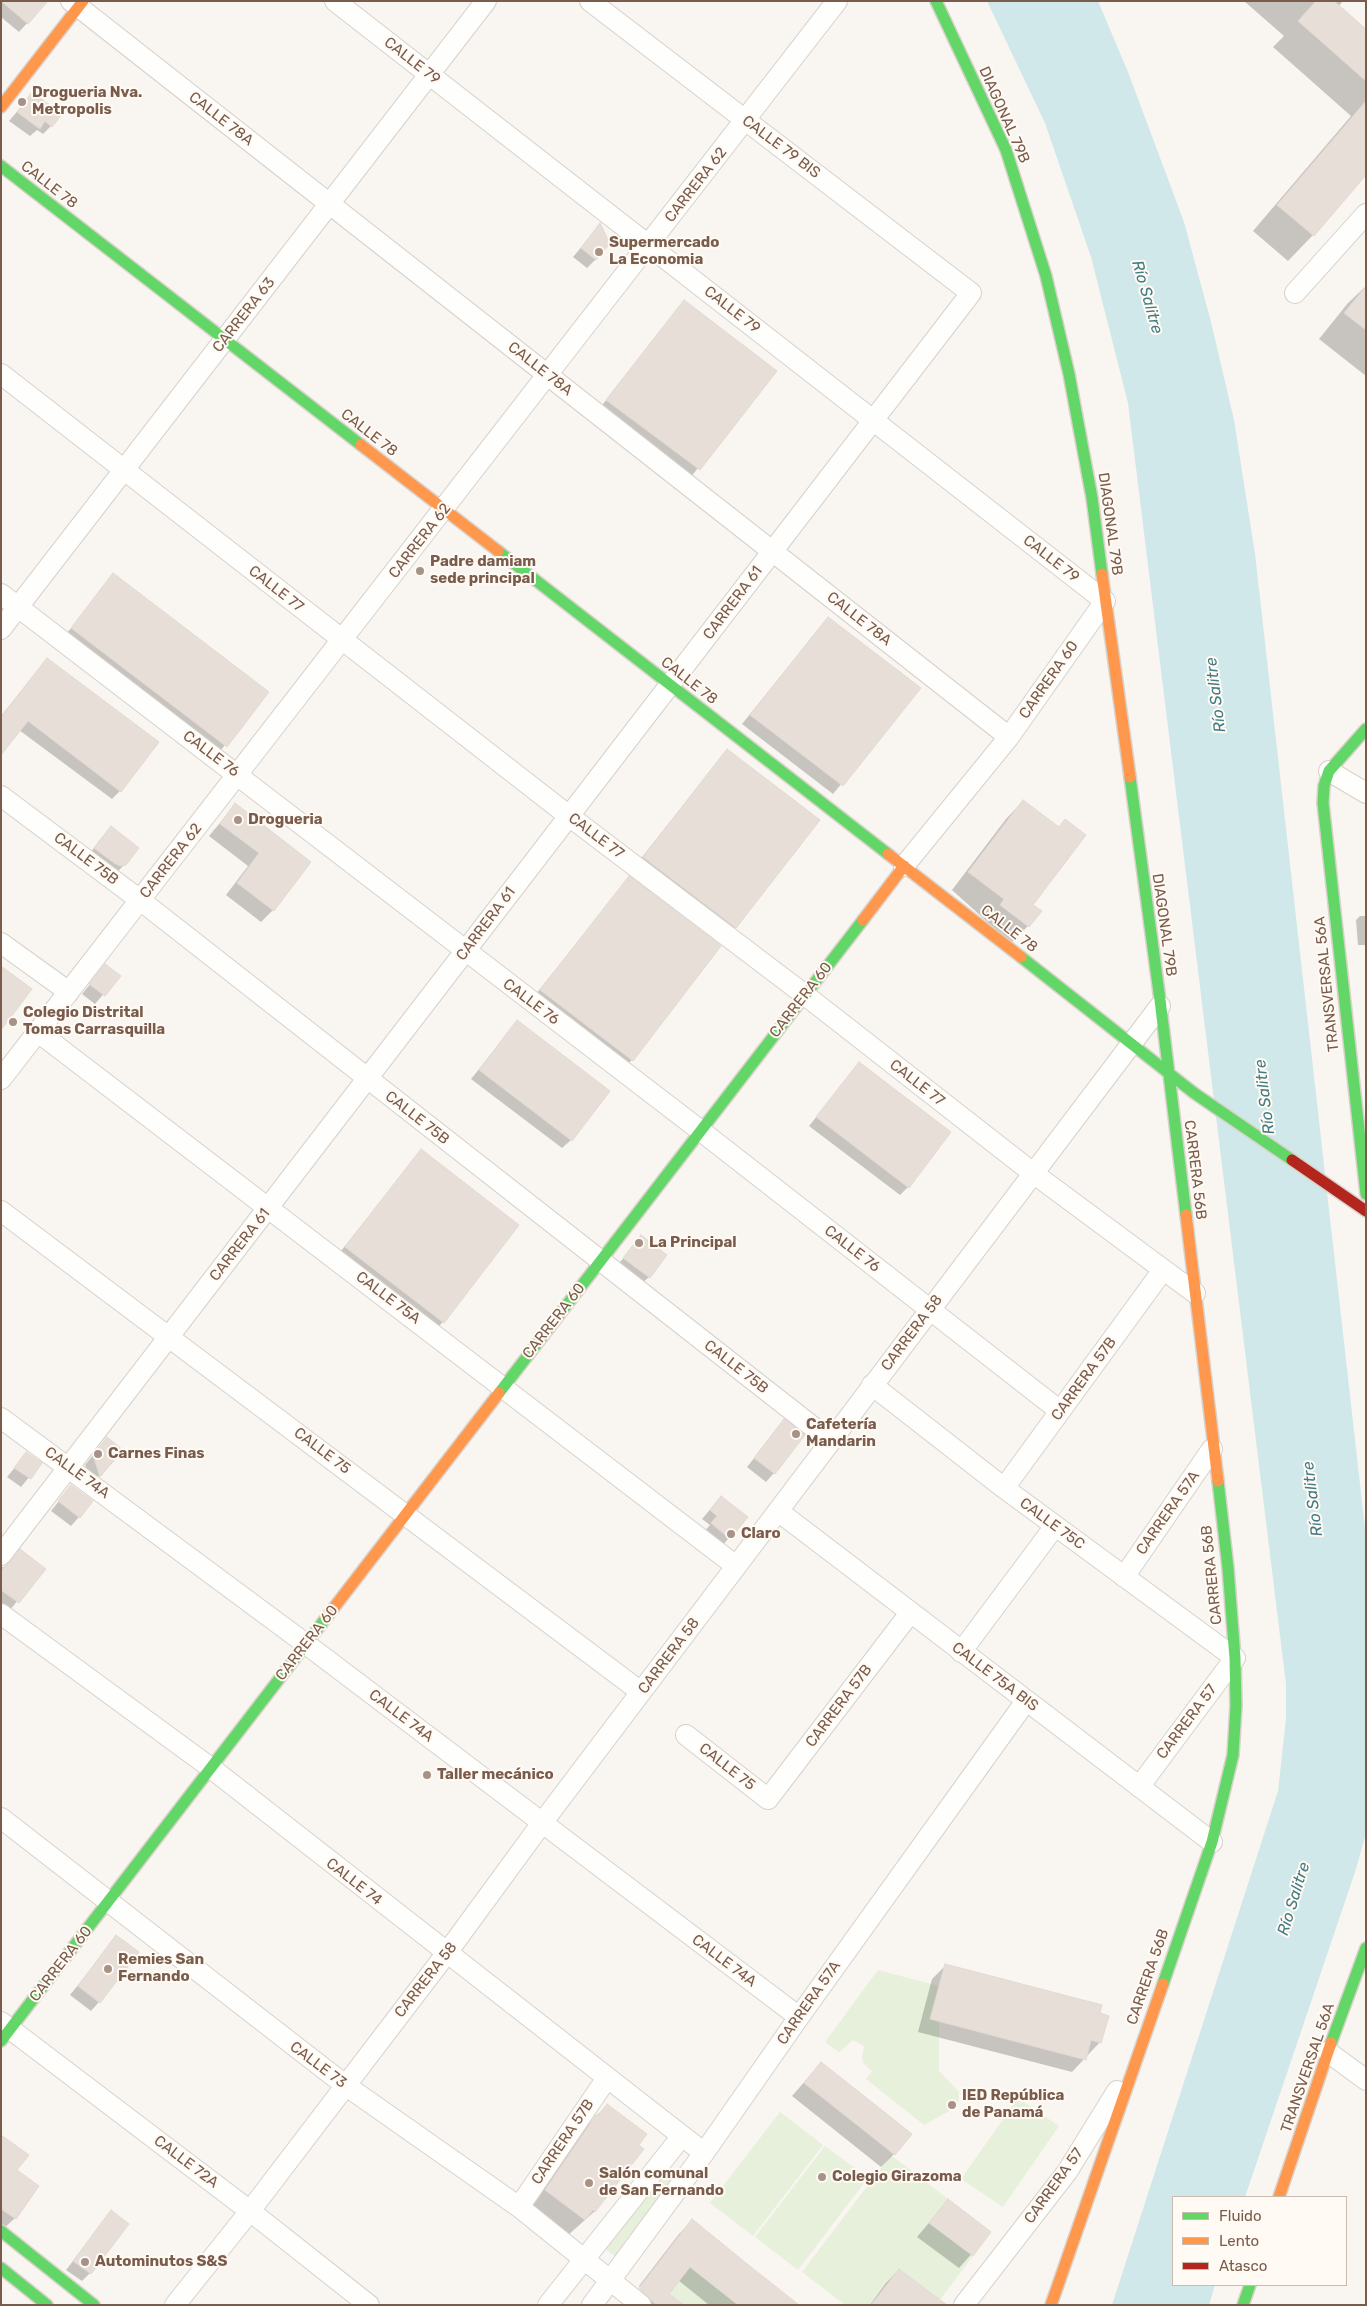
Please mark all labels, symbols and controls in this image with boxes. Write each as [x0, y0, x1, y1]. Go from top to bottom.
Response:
street label: CALLE 79 [380, 34, 444, 88]
street label: DIAGONAL 79B [975, 64, 1033, 166]
place label: Drogueria Nva. Metropolis [32, 84, 142, 119]
street label: CALLE 78A [185, 88, 257, 150]
marker: Drogueria Nva. Metropolis [16, 96, 28, 108]
street label: CALLE 79 BIS [738, 112, 824, 182]
street label: CARRERA 62 [661, 144, 731, 226]
street label: CALLE 78 [17, 157, 81, 213]
place label: Supermercado La Economia [609, 234, 719, 269]
marker: Supermercado La Economia [593, 246, 605, 258]
water label: Río Salitre [1127, 258, 1167, 336]
street label: CARRERA 63 [209, 274, 279, 356]
street label: CALLE 79 [700, 283, 764, 337]
street label: CALLE 78A [504, 338, 576, 400]
street label: CALLE 78 [337, 405, 401, 461]
street label: DIAGONAL 79B [1094, 471, 1126, 577]
street label: CARRERA 62 [385, 500, 455, 582]
street label: CALLE 79 [1019, 532, 1083, 586]
place label: Padre damiam sede principal [430, 553, 536, 588]
street label: CALLE 77 [245, 562, 307, 616]
street label: CARRERA 61 [700, 563, 766, 643]
marker: Padre damiam sede principal [414, 565, 426, 577]
street label: CALLE 78A [823, 588, 895, 650]
street label: CARRERA 60 [1016, 638, 1082, 722]
street label: CALLE 78 [657, 653, 721, 709]
water label: Río Salitre [1202, 656, 1230, 734]
street label: CALLE 76 [179, 727, 243, 781]
street label: CALLE 77 [565, 809, 627, 863]
place label: Drogueria [248, 811, 323, 829]
marker: Drogueria [232, 814, 244, 826]
street label: CARRERA 62 [136, 820, 206, 902]
street label: CALLE 75B [50, 829, 122, 889]
street label: DIAGONAL 79B [1148, 872, 1180, 978]
street label: CARRERA 61 [453, 884, 519, 964]
street label: CALLE 78 [977, 901, 1041, 957]
street label: TRANSVERSAL 56A [1311, 915, 1343, 1053]
street label: CARRERA 60 [766, 959, 836, 1041]
street label: CALLE 76 [499, 975, 563, 1029]
place label: Colegio Distrital Tomas Carrasquilla [23, 1004, 165, 1039]
marker: Colegio Distrital Tomas Carrasquilla [7, 1016, 19, 1028]
street label: CALLE 77 [886, 1056, 948, 1110]
water label: Río Salitre [1251, 1058, 1279, 1136]
street label: CALLE 75B [381, 1087, 453, 1149]
street label: CARRERA 56B [1180, 1119, 1210, 1221]
street label: CARRERA 61 [206, 1205, 274, 1285]
street label: CALLE 76 [821, 1222, 883, 1276]
place label: La Principal [649, 1234, 737, 1252]
marker: La Principal [633, 1237, 645, 1249]
street label: CALLE 75A [352, 1268, 424, 1328]
street label: CARRERA 60 [519, 1280, 589, 1362]
street label: CARRERA 58 [878, 1291, 946, 1375]
street label: CARRERA 57B [1048, 1334, 1120, 1424]
street label: CALLE 75B [700, 1336, 772, 1398]
place label: Cafetería Mandarin [806, 1416, 877, 1451]
street label: CALLE 75 [290, 1424, 354, 1478]
marker: Cafetería Mandarin [790, 1428, 802, 1440]
street label: CALLE 74A [41, 1443, 113, 1503]
place label: Carnes Finas [108, 1445, 205, 1463]
marker: Carnes Finas [92, 1448, 104, 1460]
water label: Río Salitre [1299, 1460, 1327, 1538]
street label: CARRERA 57A [1132, 1468, 1204, 1558]
street label: CALLE 75C [1016, 1494, 1088, 1554]
street label: CARRERA 56B [1198, 1524, 1226, 1626]
place label: Claro [741, 1525, 781, 1543]
marker: Claro [725, 1528, 737, 1540]
street label: CARRERA 60 [272, 1602, 342, 1684]
street label: CARRERA 58 [635, 1614, 703, 1698]
street label: CALLE 75A BIS [948, 1639, 1042, 1715]
street label: CARRERA 57B [802, 1661, 876, 1751]
street label: CARRERA 57 [1153, 1681, 1221, 1763]
street label: CALLE 74A [365, 1686, 437, 1746]
street label: CALLE 75 [695, 1740, 759, 1794]
place label: Taller mecánico [437, 1766, 554, 1784]
marker: Taller mecánico [421, 1769, 433, 1781]
street label: CALLE 74 [322, 1855, 386, 1909]
water label: Río Salitre [1274, 1860, 1314, 1938]
street label: CARRERA 60 [26, 1923, 96, 2005]
street label: CARRERA 56B [1123, 1927, 1173, 2027]
street label: CALLE 74A [688, 1931, 760, 1991]
street label: CARRERA 58 [391, 1939, 461, 2021]
place label: Remies San Fernando [118, 1951, 204, 1986]
street label: CARRERA 57A [773, 1958, 845, 2048]
marker: Remies San Fernando [102, 1963, 114, 1975]
street label: TRANSVERSAL 56A [1277, 2001, 1339, 2135]
street label: CALLE 73 [286, 2038, 350, 2092]
place label: IED República de Panamá [962, 2087, 1064, 2122]
street label: CARRERA 57B [528, 2096, 598, 2188]
marker: IED República de Panamá [946, 2099, 958, 2111]
street label: CALLE 72A [150, 2132, 222, 2192]
street label: CARRERA 57 [1021, 2145, 1087, 2227]
place label: Salón comunal de San Fernando [599, 2165, 724, 2200]
place label: Colegio Girazoma [832, 2168, 962, 2186]
marker: Colegio Girazoma [816, 2171, 828, 2183]
marker: Salón comunal de San Fernando [583, 2177, 595, 2189]
legend [1172, 2196, 1347, 2286]
text: Fluido [1219, 2207, 1262, 2225]
text: Lento [1219, 2232, 1259, 2250]
place label: Autominutos S&S [95, 2253, 227, 2271]
marker: Autominutos S&S [79, 2256, 91, 2268]
text: Atasco [1219, 2257, 1267, 2275]

